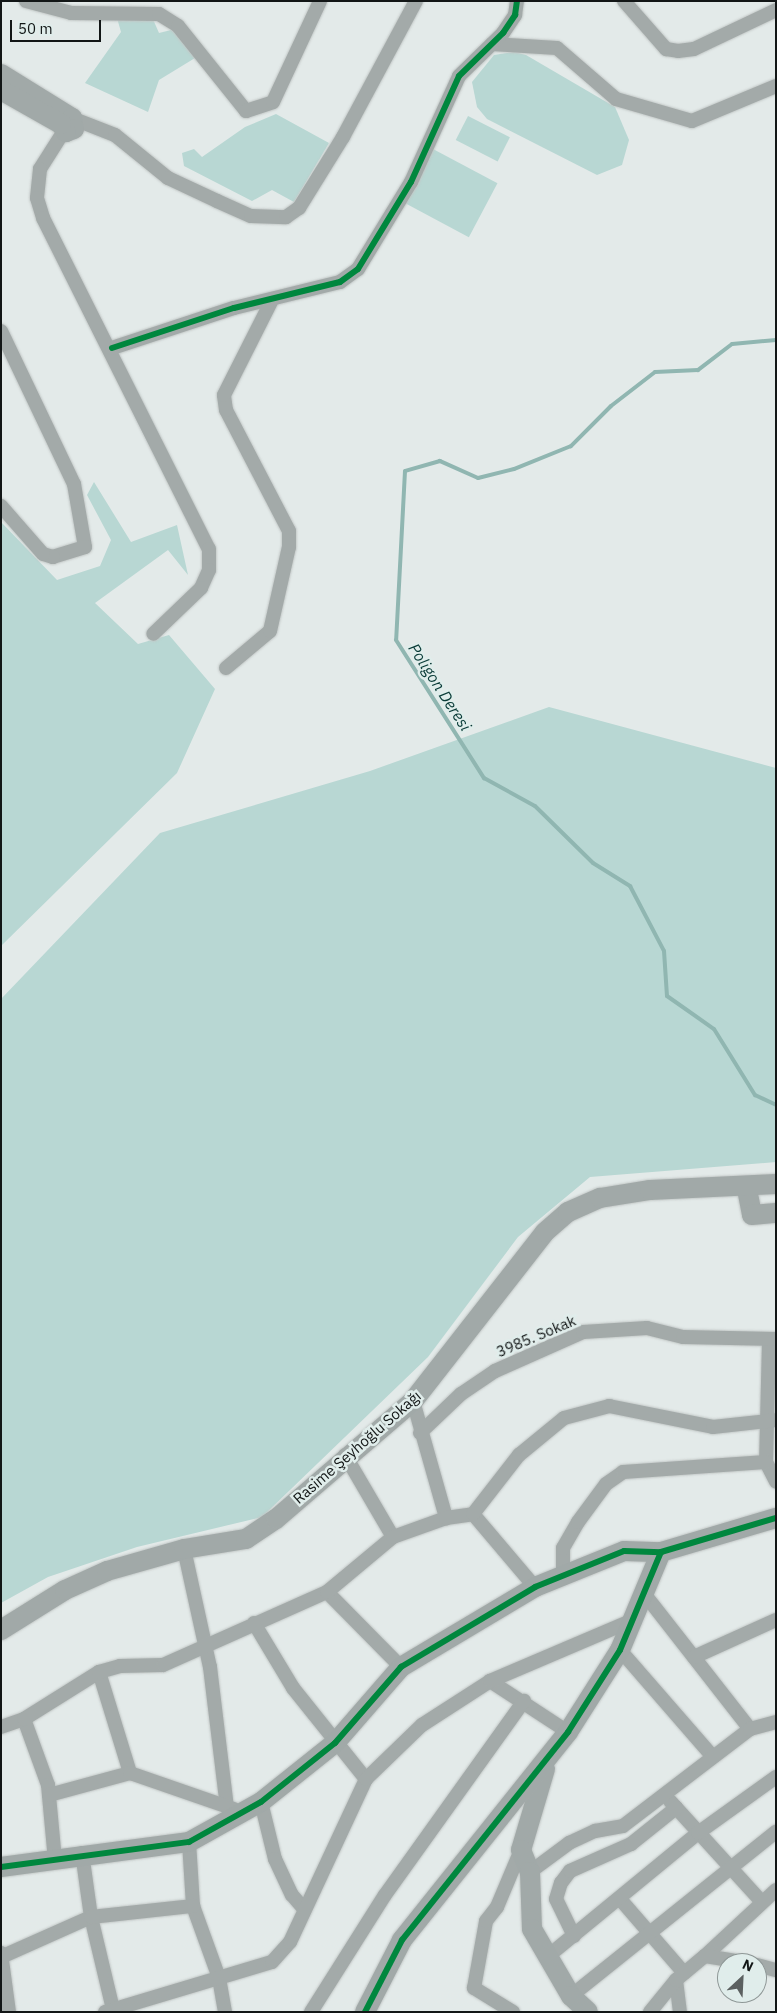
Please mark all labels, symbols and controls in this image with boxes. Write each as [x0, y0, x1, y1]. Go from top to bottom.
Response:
scale bar [12, 10, 104, 42]
text: 50 m [18, 19, 53, 38]
water label: Poligon Deresi [405, 640, 475, 734]
street label: 3985. Sokak [494, 1311, 578, 1361]
street label: Rasime Şeyhoğlu Sokağı [289, 1387, 425, 1507]
north arrow [717, 1953, 767, 2003]
text: N [740, 1955, 756, 1976]

